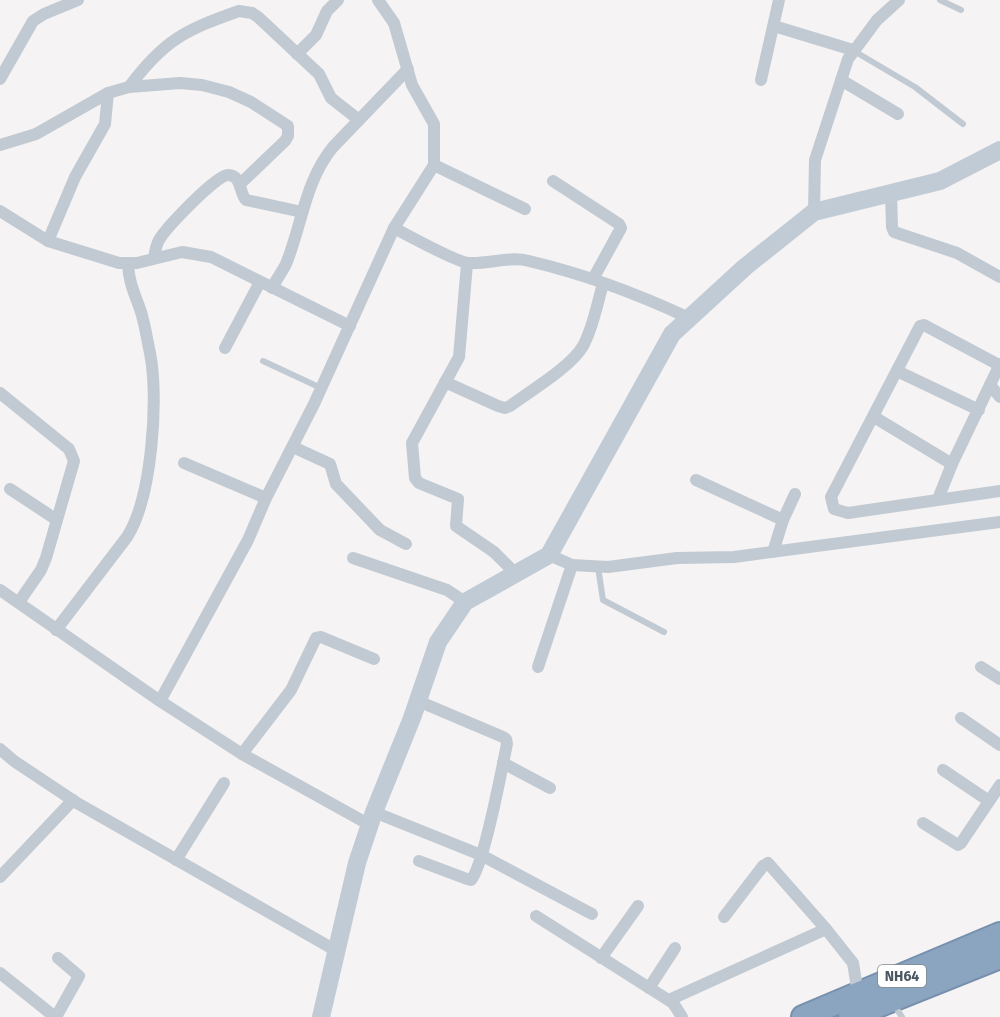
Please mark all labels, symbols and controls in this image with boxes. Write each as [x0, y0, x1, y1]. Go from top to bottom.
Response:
road number: NH64 [878, 965, 926, 987]

